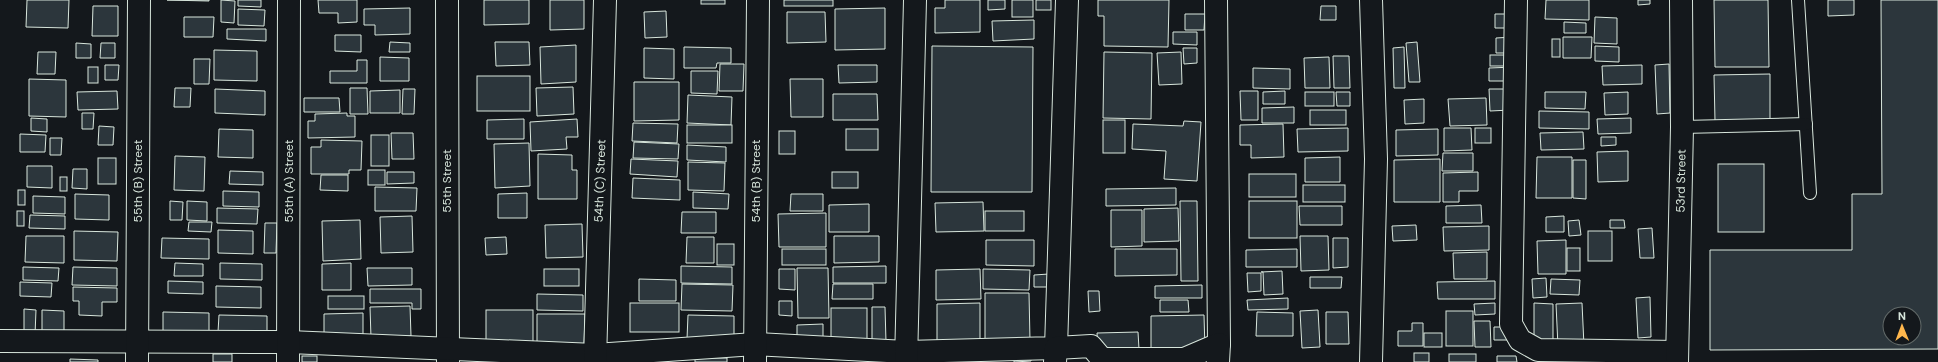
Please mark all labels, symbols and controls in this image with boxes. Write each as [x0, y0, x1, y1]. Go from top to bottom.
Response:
street label: 55th (B) Street [130, 139, 146, 222]
street label: 55th (A) Street [281, 139, 297, 222]
street label: 54th (C) Street [591, 139, 609, 223]
street label: 54th (B) Street [748, 139, 764, 222]
street label: 55th Street [439, 149, 455, 213]
street label: 53rd Street [1672, 149, 1690, 213]
north arrow [1882, 306, 1922, 346]
text: N [1898, 309, 1906, 323]

